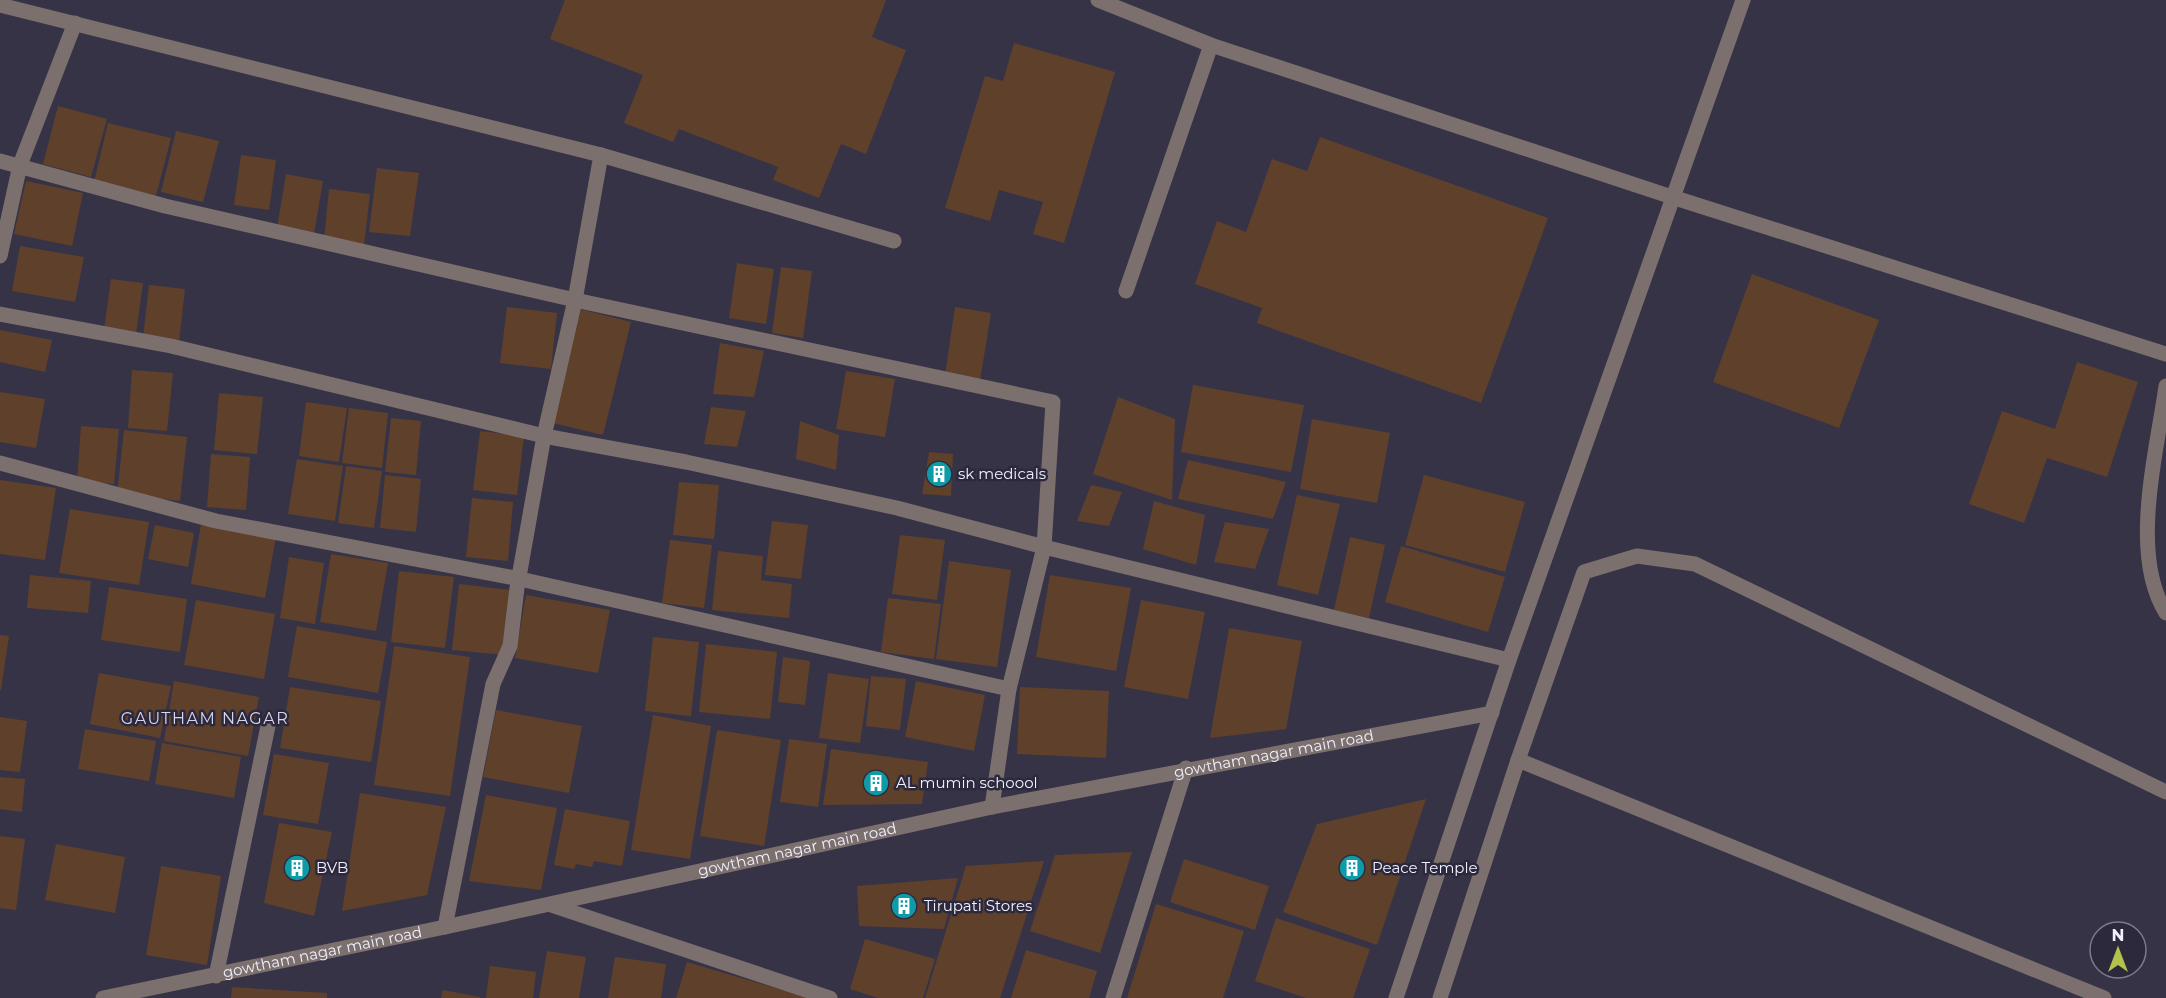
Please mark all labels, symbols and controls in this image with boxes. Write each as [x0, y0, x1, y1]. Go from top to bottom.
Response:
building icon: sk medicals [924, 459, 954, 489]
place label: sk medicals [958, 464, 1046, 483]
district label: GAUTHAM NAGAR [121, 709, 289, 728]
street label: gowtham nagar main road [1172, 725, 1375, 782]
building icon: AL mumin schoool [861, 768, 891, 798]
place label: AL mumin schoool [896, 773, 1038, 792]
street label: gowtham nagar main road [696, 818, 898, 880]
building icon: BVB [282, 853, 312, 883]
building icon: Peace Temple [1337, 853, 1367, 883]
place label: BVB [316, 858, 348, 877]
place label: Peace Temple [1372, 858, 1478, 877]
building icon: Tirupati Stores [889, 891, 919, 921]
place label: Tirupati Stores [924, 896, 1032, 915]
north arrow [2088, 920, 2148, 980]
street label: gowtham nagar main road [221, 922, 424, 982]
text: N [2112, 926, 2124, 945]

